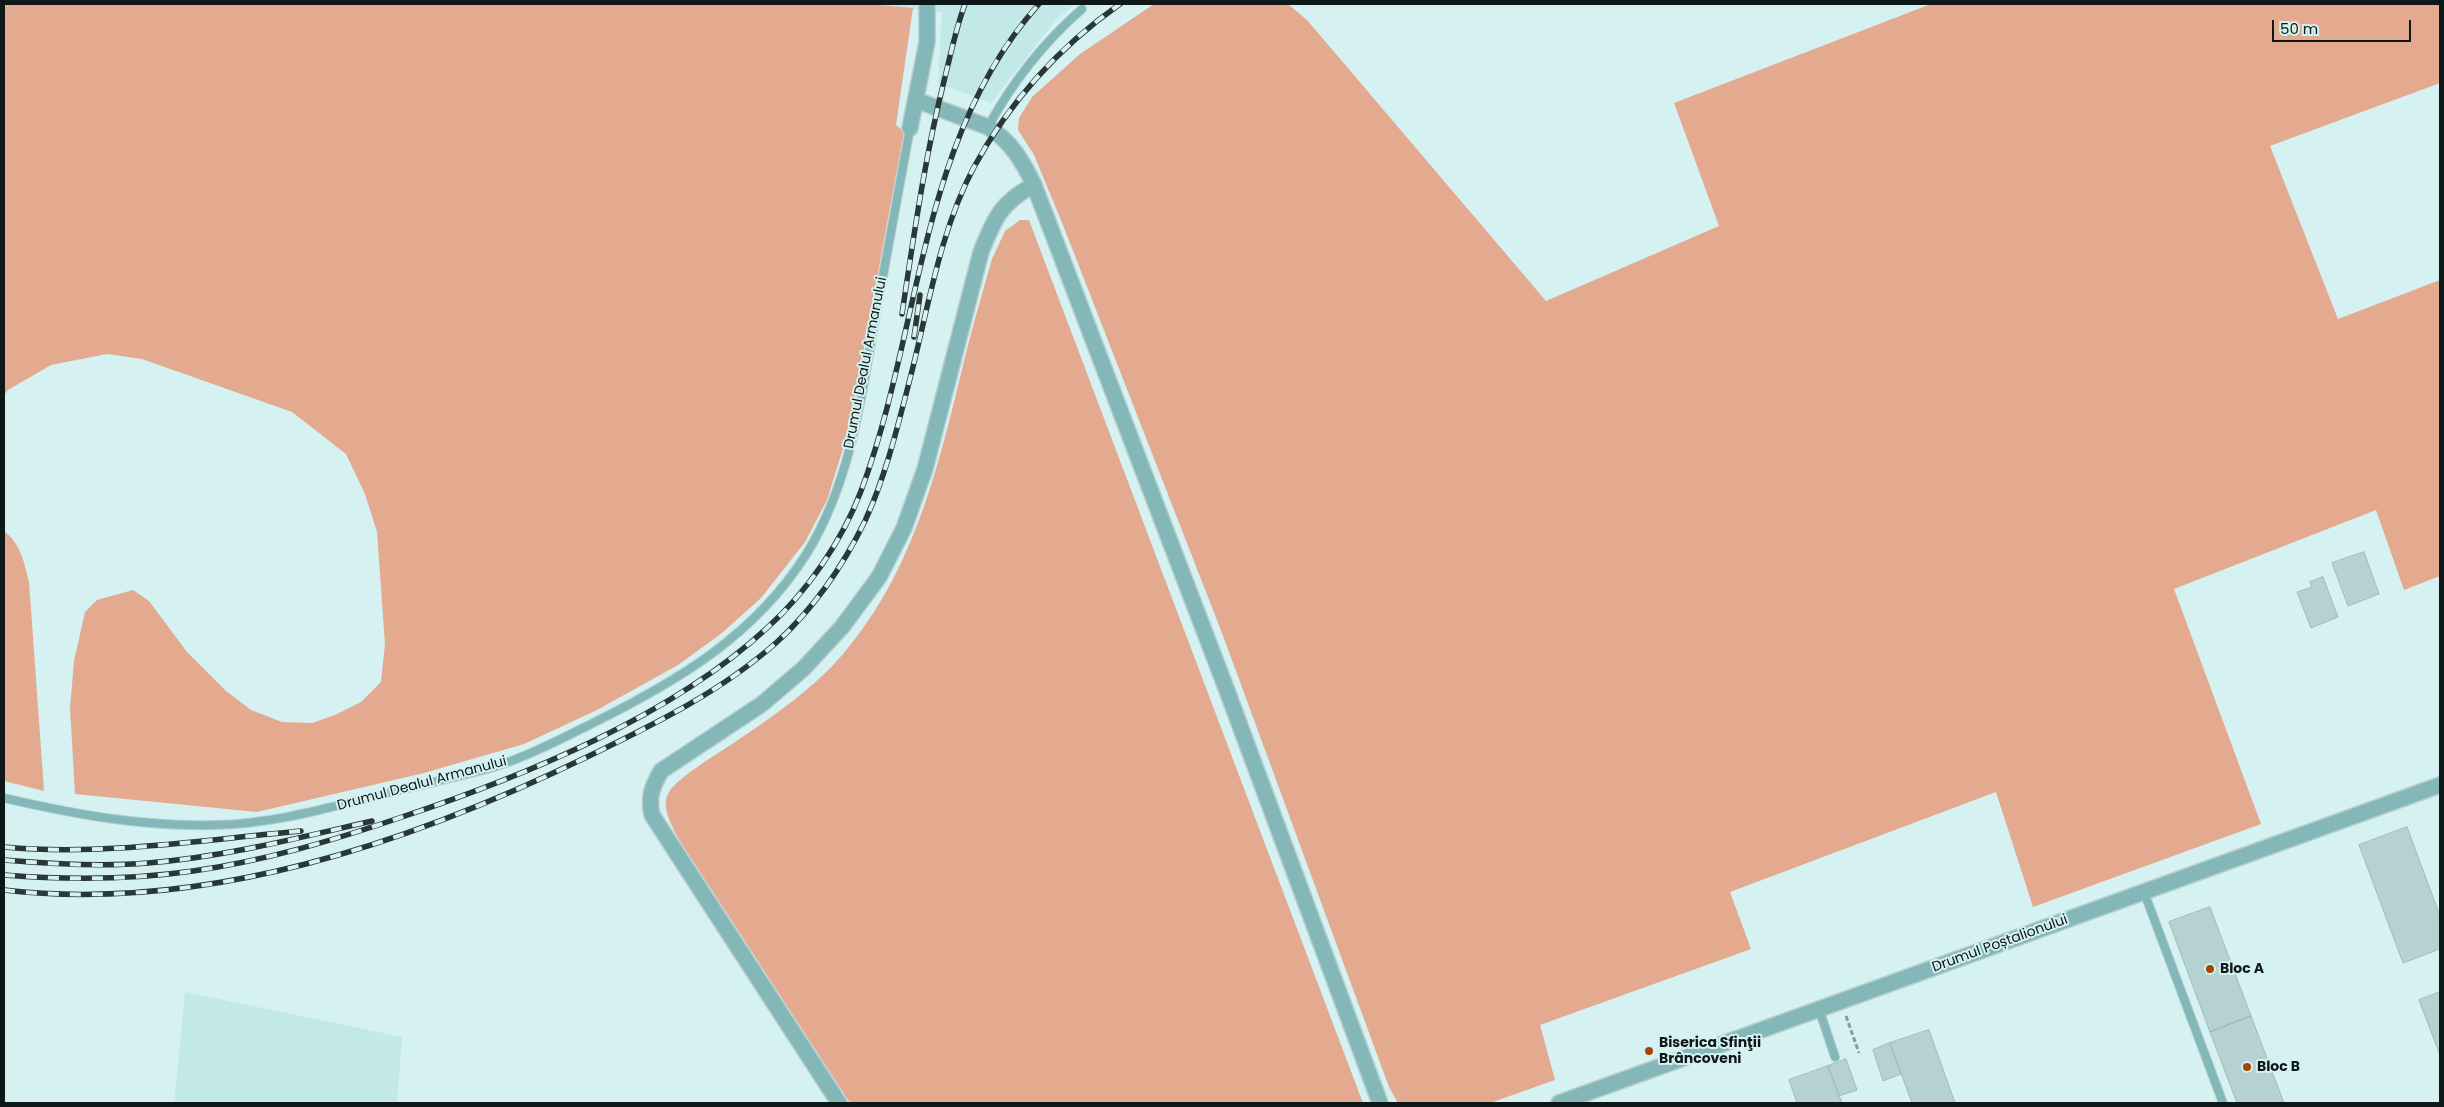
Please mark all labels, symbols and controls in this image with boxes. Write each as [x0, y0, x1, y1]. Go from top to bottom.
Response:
scale bar [2274, 10, 2413, 42]
text: 50 m [2280, 18, 2318, 39]
street label: Drumul Dealul Armanului [841, 276, 891, 450]
street label: Drumul Dealul Armanului [336, 753, 508, 815]
street label: Drumul Poștalionului [1930, 912, 2070, 976]
place label: Bloc A [2220, 961, 2264, 977]
marker: Bloc A [2204, 963, 2216, 975]
place label: Biserica Sfinţii Brâncoveni [1659, 1035, 1761, 1068]
marker: Biserica Sfinţii Brâncoveni [1643, 1045, 1655, 1057]
place label: Bloc B [2257, 1059, 2300, 1075]
marker: Bloc B [2241, 1061, 2253, 1073]

